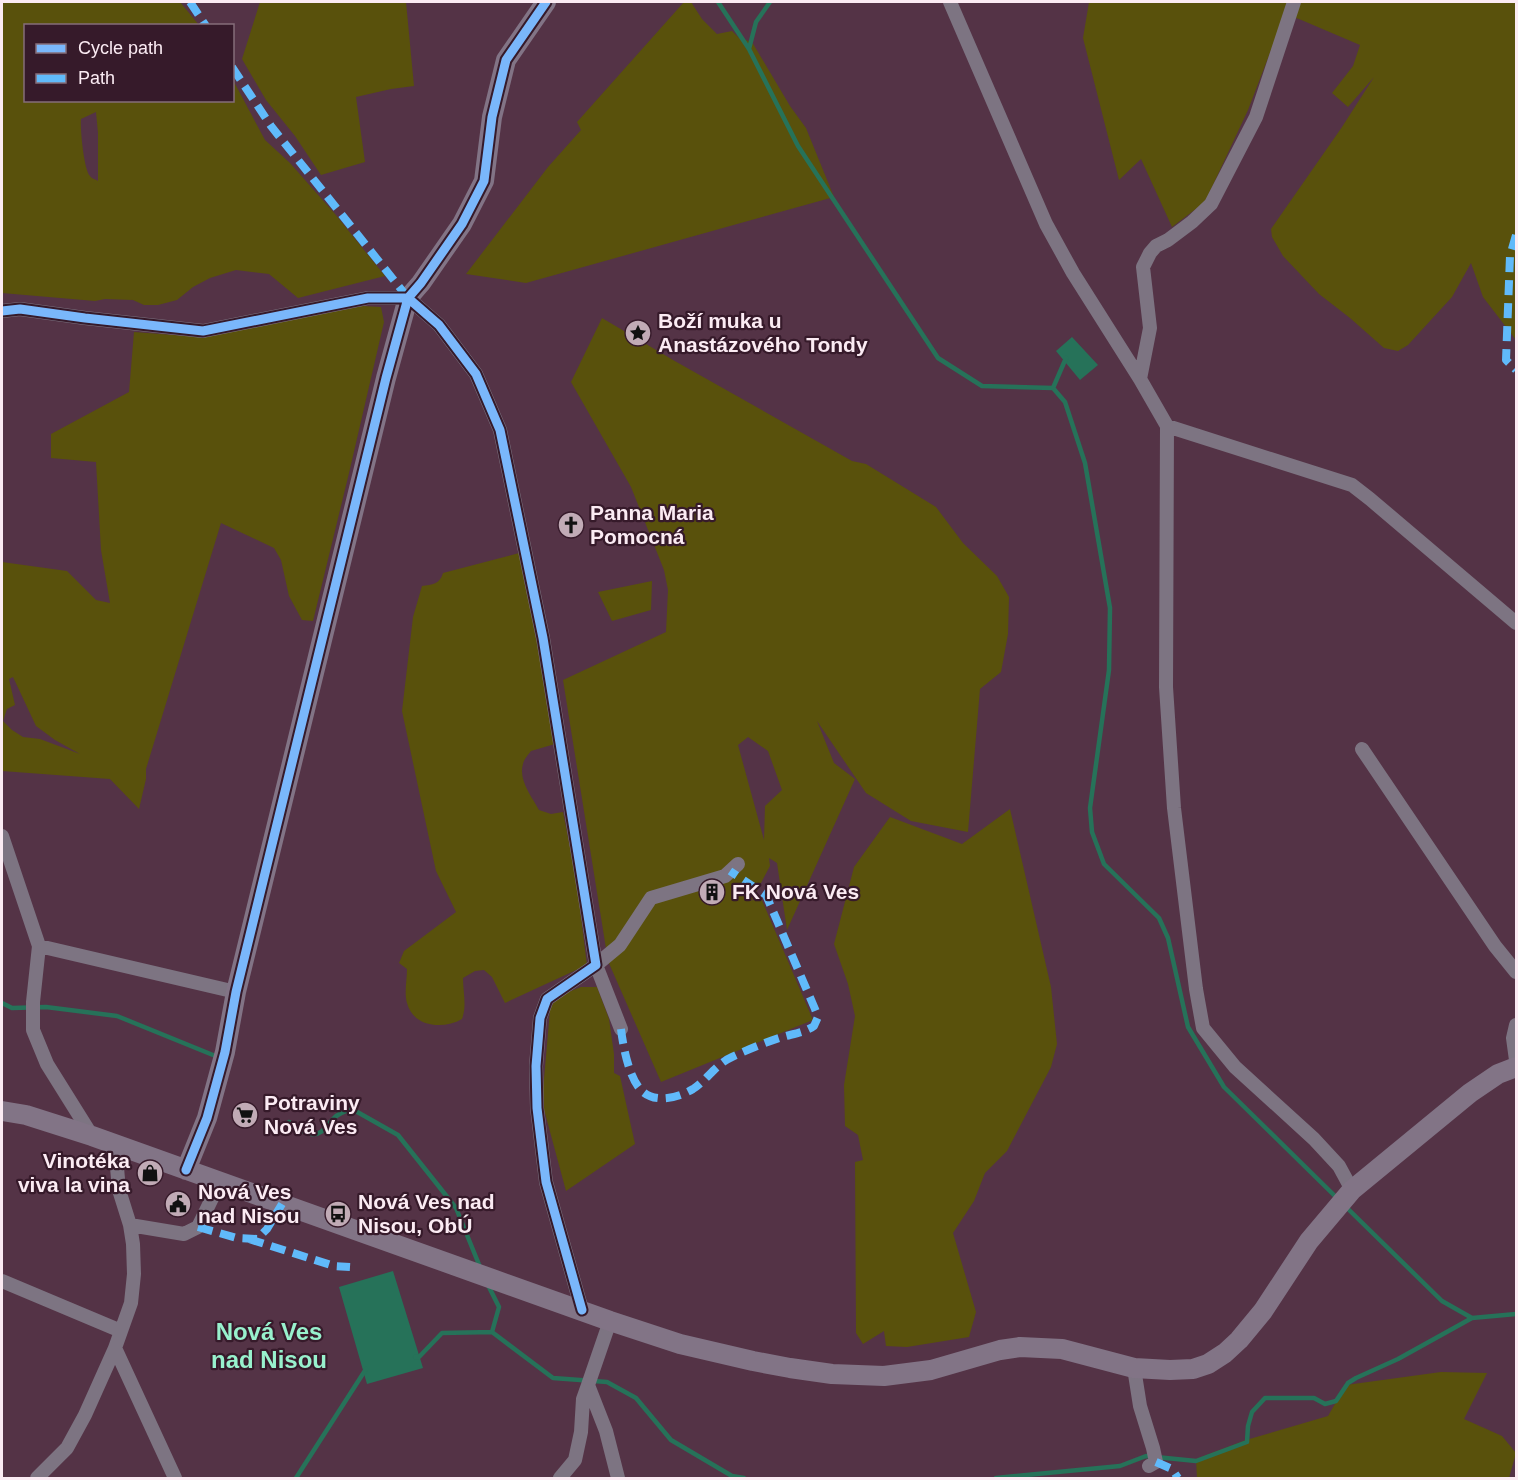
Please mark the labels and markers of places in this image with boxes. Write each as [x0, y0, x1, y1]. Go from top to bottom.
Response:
place label: Boží muka u Anastázového Tondy [658, 309, 868, 356]
place icon: Boží muka u Anastázového Tondy [623, 318, 653, 348]
place label: Panna Maria Pomocná [590, 501, 714, 548]
church icon: Panna Maria Pomocná [556, 510, 586, 540]
building icon: FK Nová Ves [697, 877, 727, 907]
place label: FK Nová Ves [732, 880, 859, 903]
place label: Potraviny Nová Ves [264, 1091, 360, 1138]
supermarket icon: Potraviny Nová Ves [230, 1100, 260, 1130]
place label: Vinotéka viva la vina [18, 1149, 130, 1196]
shop icon: Vinotéka viva la vina [135, 1158, 165, 1188]
place label: Nová Ves nad Nisou [198, 1180, 300, 1227]
public building icon: Nová Ves nad Nisou [163, 1189, 193, 1219]
place label: Nová Ves nad Nisou, ObÚ [358, 1190, 495, 1237]
bus stop icon: Nová Ves nad Nisou, ObÚ [323, 1199, 353, 1229]

